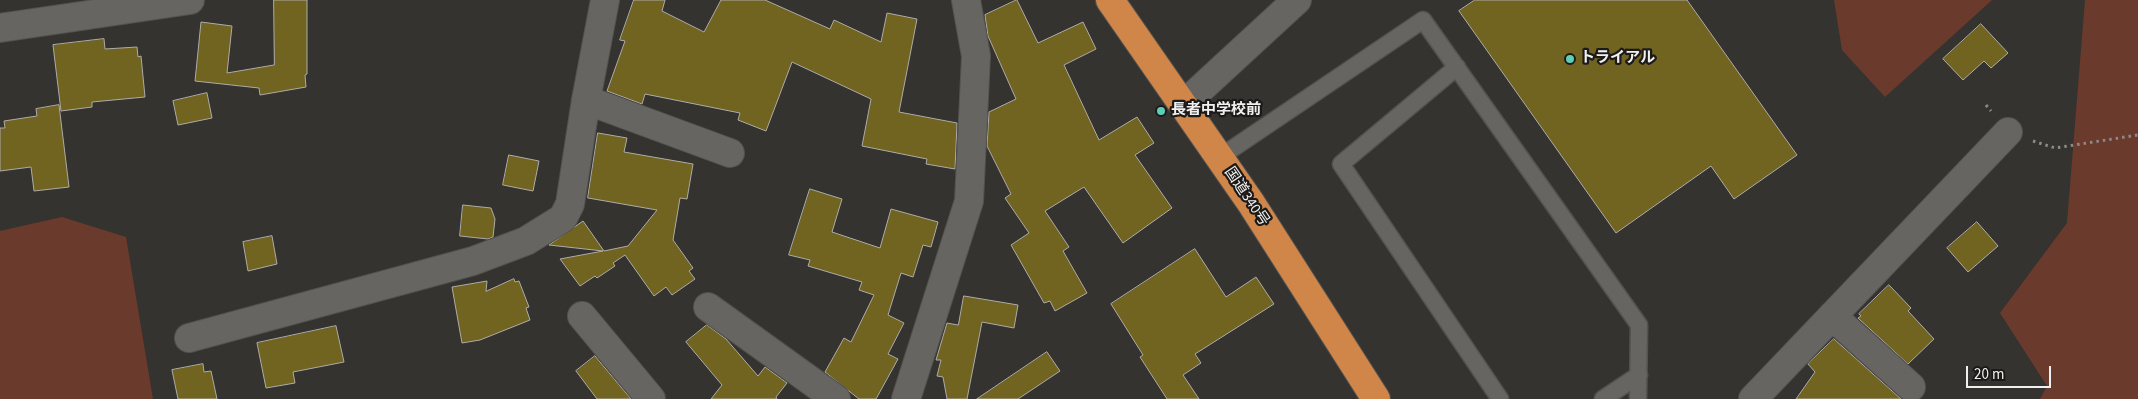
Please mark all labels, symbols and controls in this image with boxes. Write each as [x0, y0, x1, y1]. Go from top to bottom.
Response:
place label: トライアル [1580, 50, 1655, 68]
marker: トライアル [1564, 53, 1576, 65]
place label: 長者中学校前 [1171, 102, 1261, 120]
marker: 長者中学校前 [1155, 105, 1167, 117]
street label: 国道340号 [1220, 164, 1272, 230]
scale bar [1968, 356, 2053, 388]
text: 20 m [1974, 364, 2004, 385]

